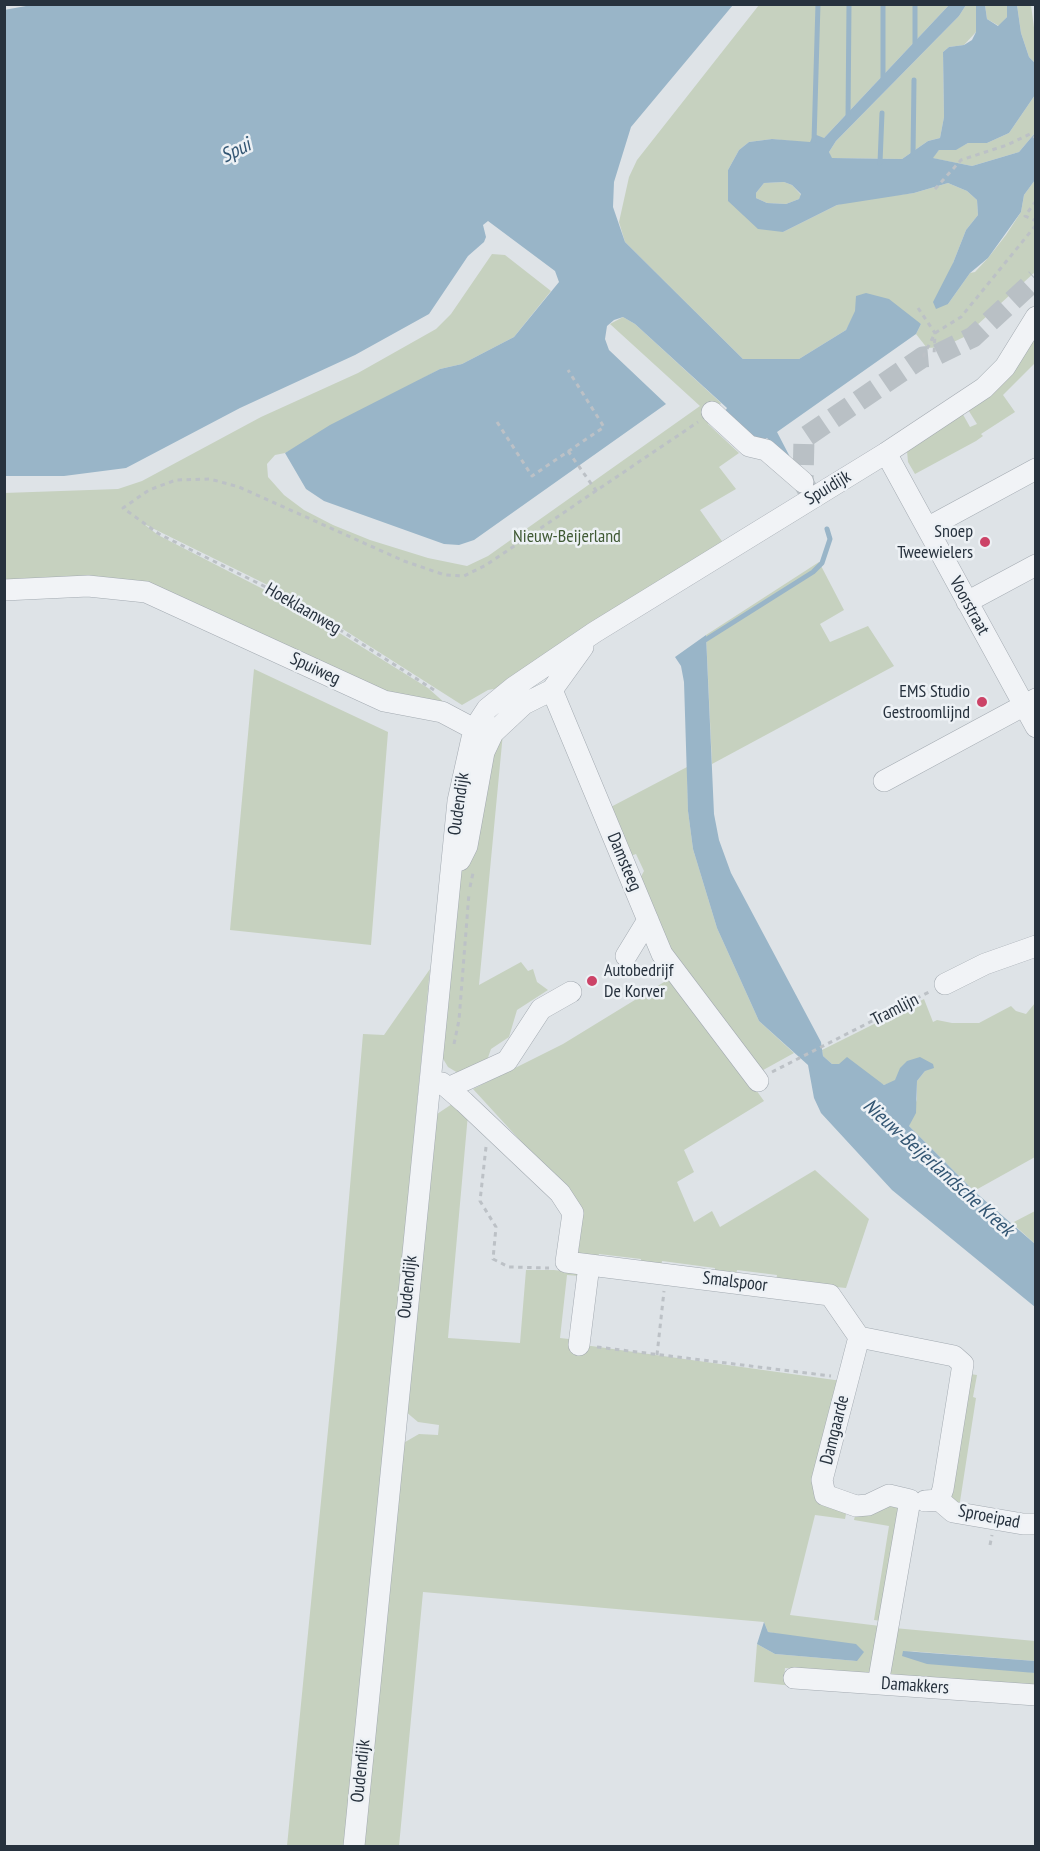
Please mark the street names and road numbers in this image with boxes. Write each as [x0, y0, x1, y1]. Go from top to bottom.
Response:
street label: Spuidijk [801, 466, 855, 510]
street label: Voorstraat [944, 573, 994, 639]
street label: Hoeklaanweg [261, 579, 345, 639]
street label: Spuiweg [287, 648, 343, 690]
street label: Oudendijk [444, 771, 474, 837]
street label: Damsteeg [602, 829, 646, 895]
street label: Tramlijn [868, 989, 922, 1031]
street label: Oudendijk [394, 1254, 422, 1320]
street label: Smalspoor [701, 1267, 769, 1297]
street label: Damgaarde [816, 1393, 854, 1467]
street label: Sproeipad [956, 1500, 1022, 1534]
street label: Damakkers [880, 1673, 950, 1699]
street label: Oudendijk [347, 1738, 375, 1804]

